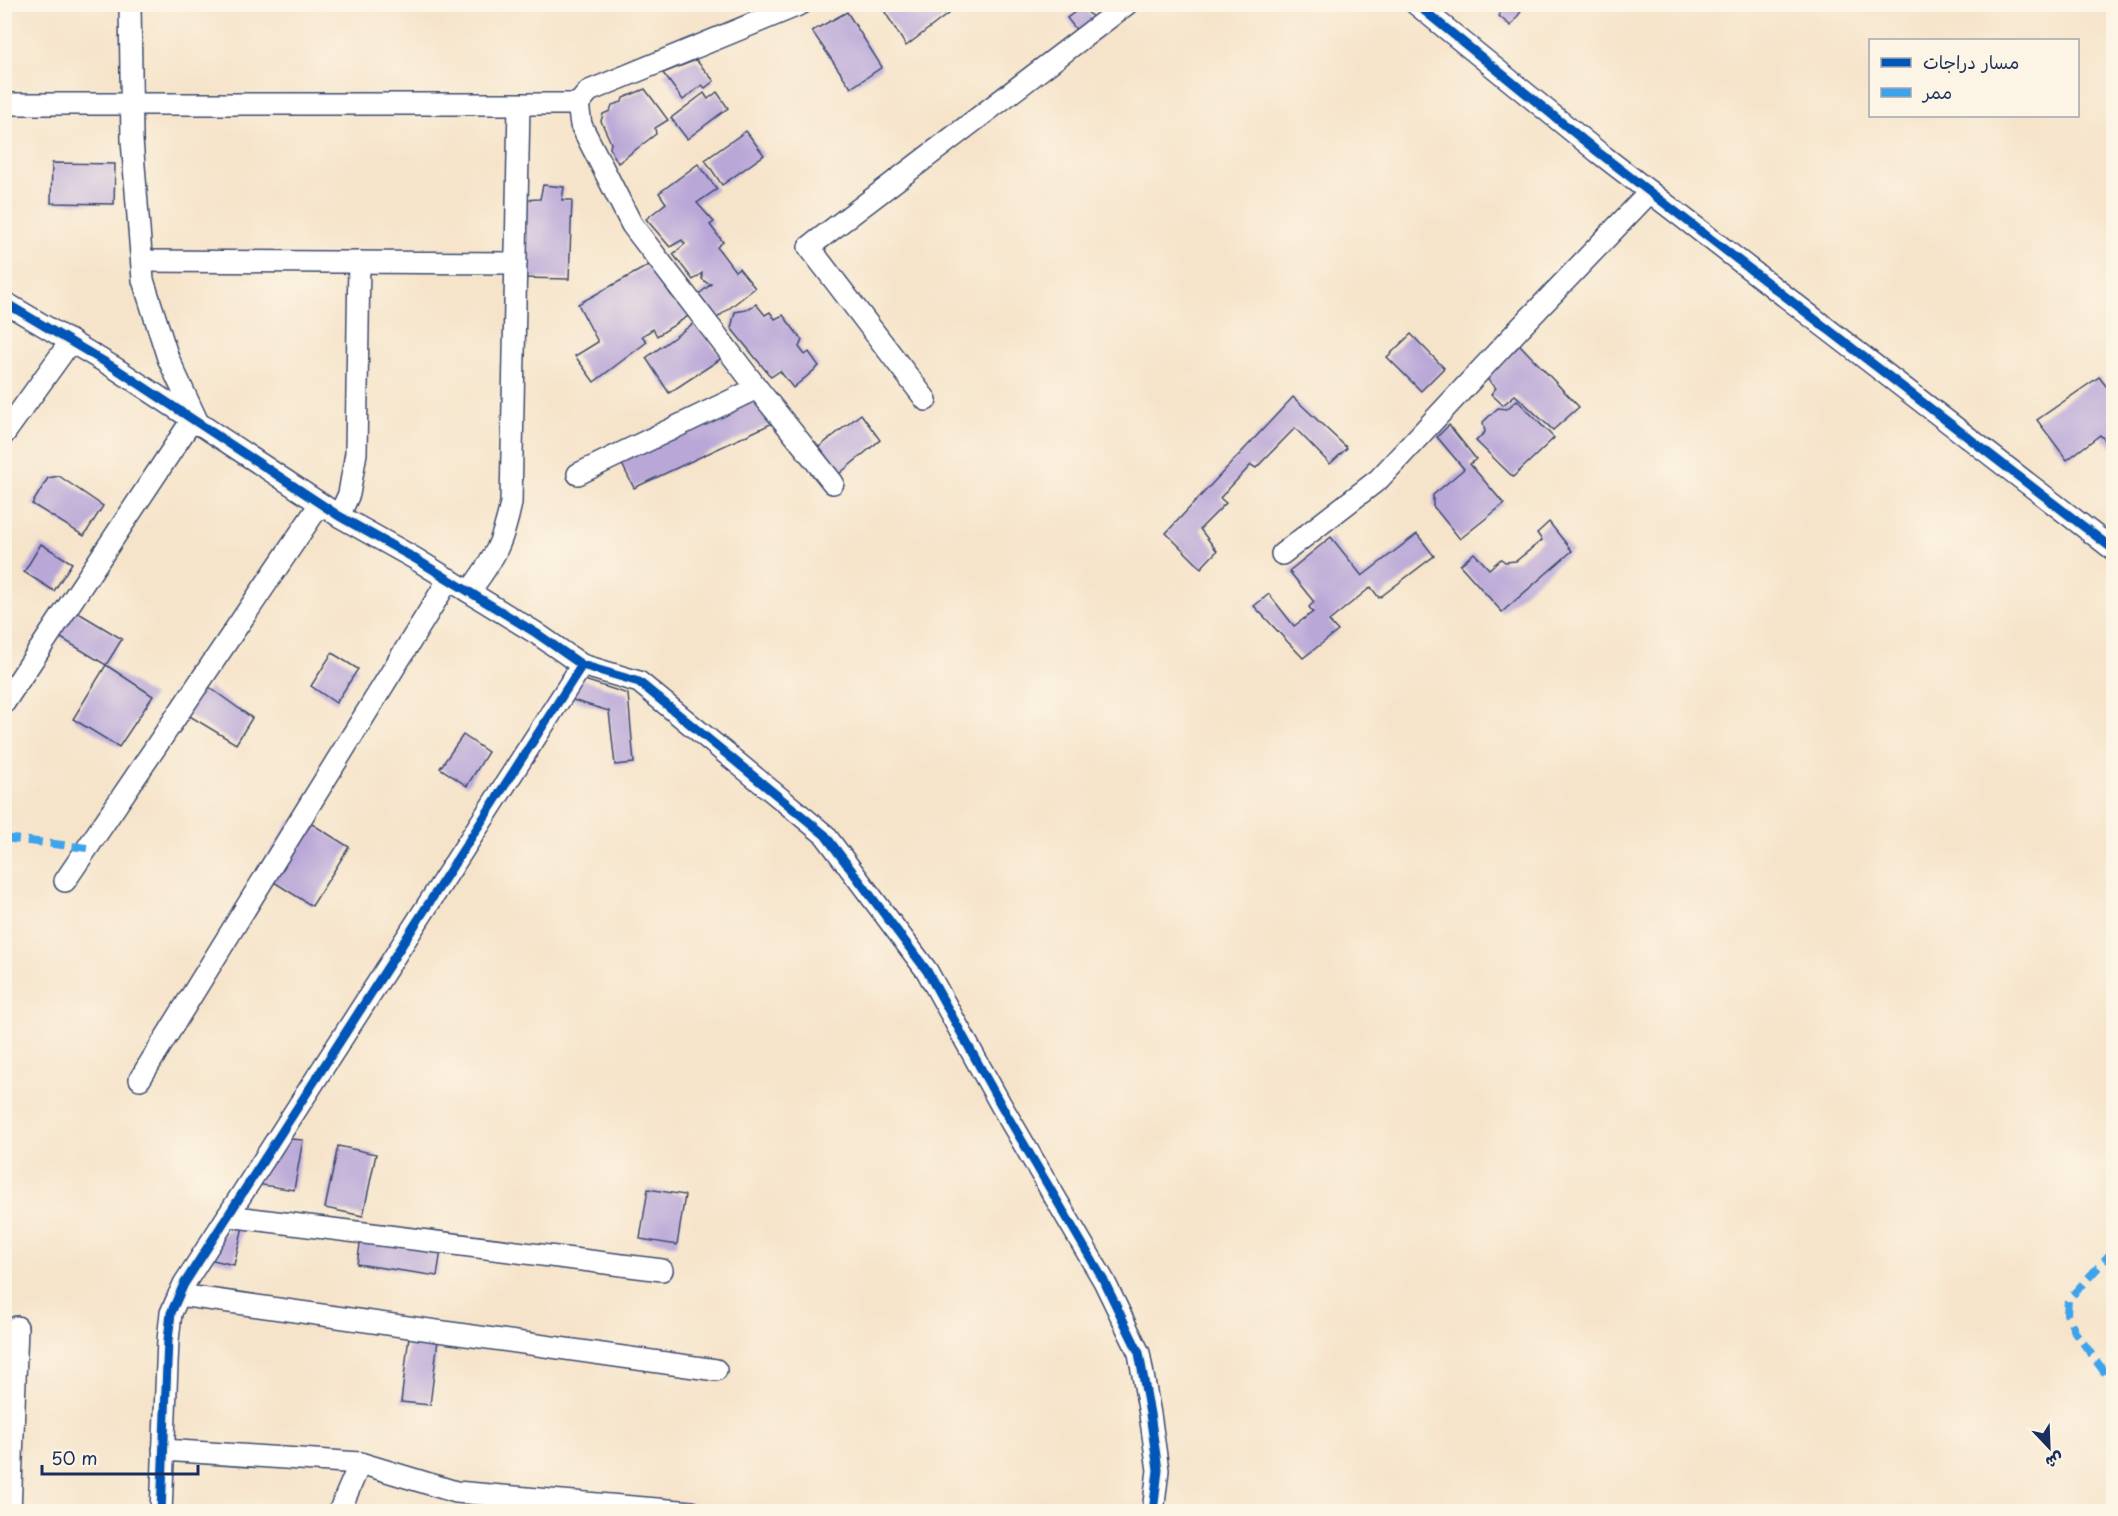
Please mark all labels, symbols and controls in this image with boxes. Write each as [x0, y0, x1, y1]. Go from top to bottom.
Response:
legend [1869, 39, 2079, 117]
text: مسار دراجات [1923, 48, 2019, 75]
text: ممر [1921, 78, 1952, 105]
north arrow [2019, 1417, 2079, 1477]
scale bar [42, 1438, 198, 1476]
text: 50 m [51, 1444, 98, 1471]
text: ش [2042, 1447, 2068, 1476]

